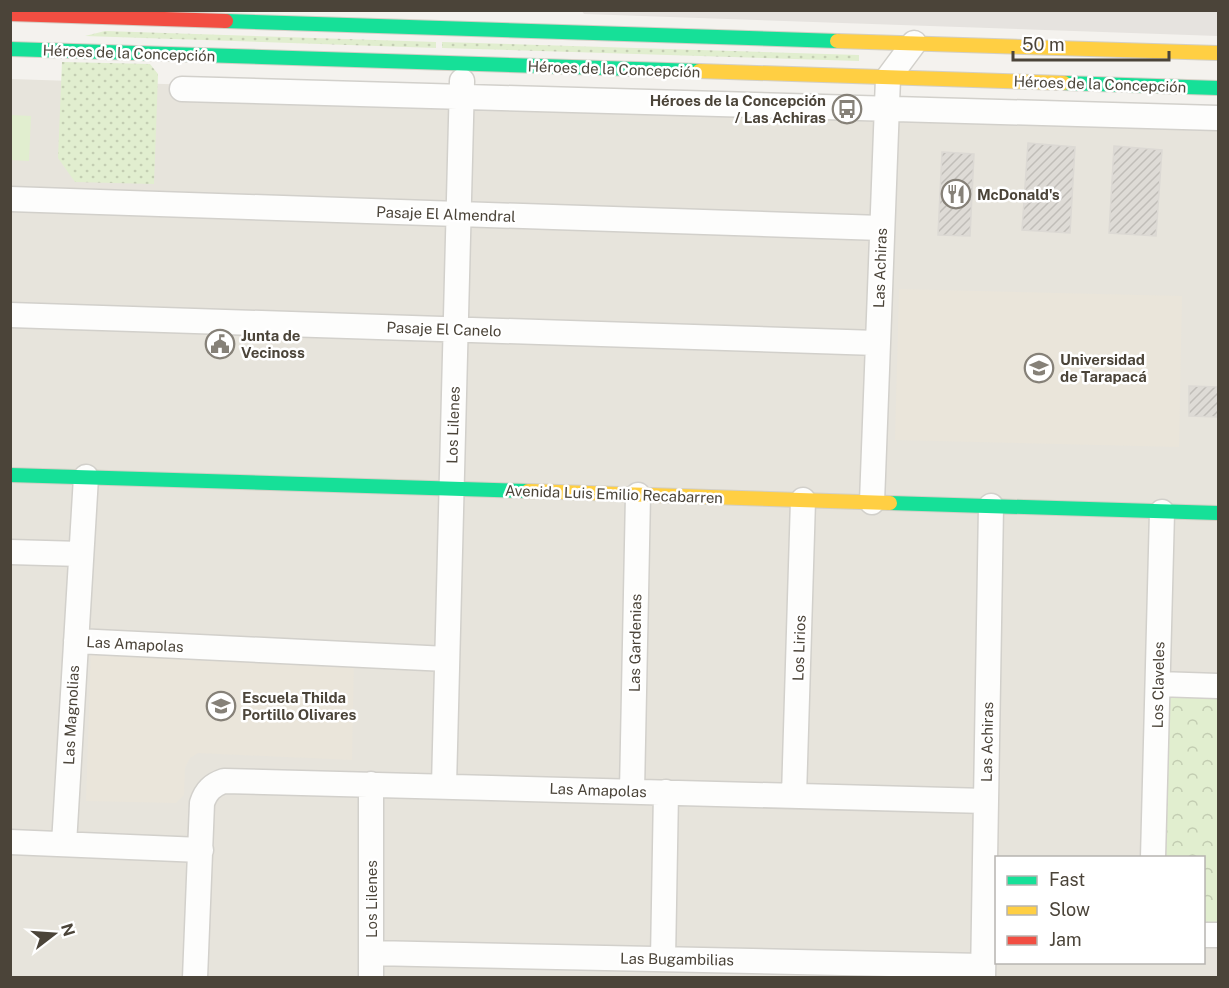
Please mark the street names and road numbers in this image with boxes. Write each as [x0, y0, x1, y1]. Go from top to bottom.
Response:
street label: Héroes de la Concepción [42, 41, 216, 65]
street label: Héroes de la Concepción [527, 57, 701, 81]
street label: Héroes de la Concepción [1013, 72, 1187, 96]
street label: Pasaje El Almendral [376, 203, 516, 225]
street label: Las Achiras [870, 228, 890, 308]
street label: Pasaje El Canelo [386, 318, 502, 340]
street label: Los Lilenes [443, 386, 463, 464]
street label: Avenida Luis Emilio Recabarren [505, 482, 723, 506]
street label: Las Gardenias [626, 594, 644, 692]
street label: Los Lirios [789, 615, 809, 681]
street label: Las Amapolas [86, 633, 184, 655]
street label: Los Claveles [1149, 641, 1167, 729]
street label: Las Magnolias [60, 665, 82, 765]
street label: Las Achiras [978, 702, 996, 782]
street label: Las Amapolas [549, 780, 647, 800]
street label: Los Lilenes [363, 860, 380, 938]
street label: Las Bugambilias [620, 950, 734, 968]

